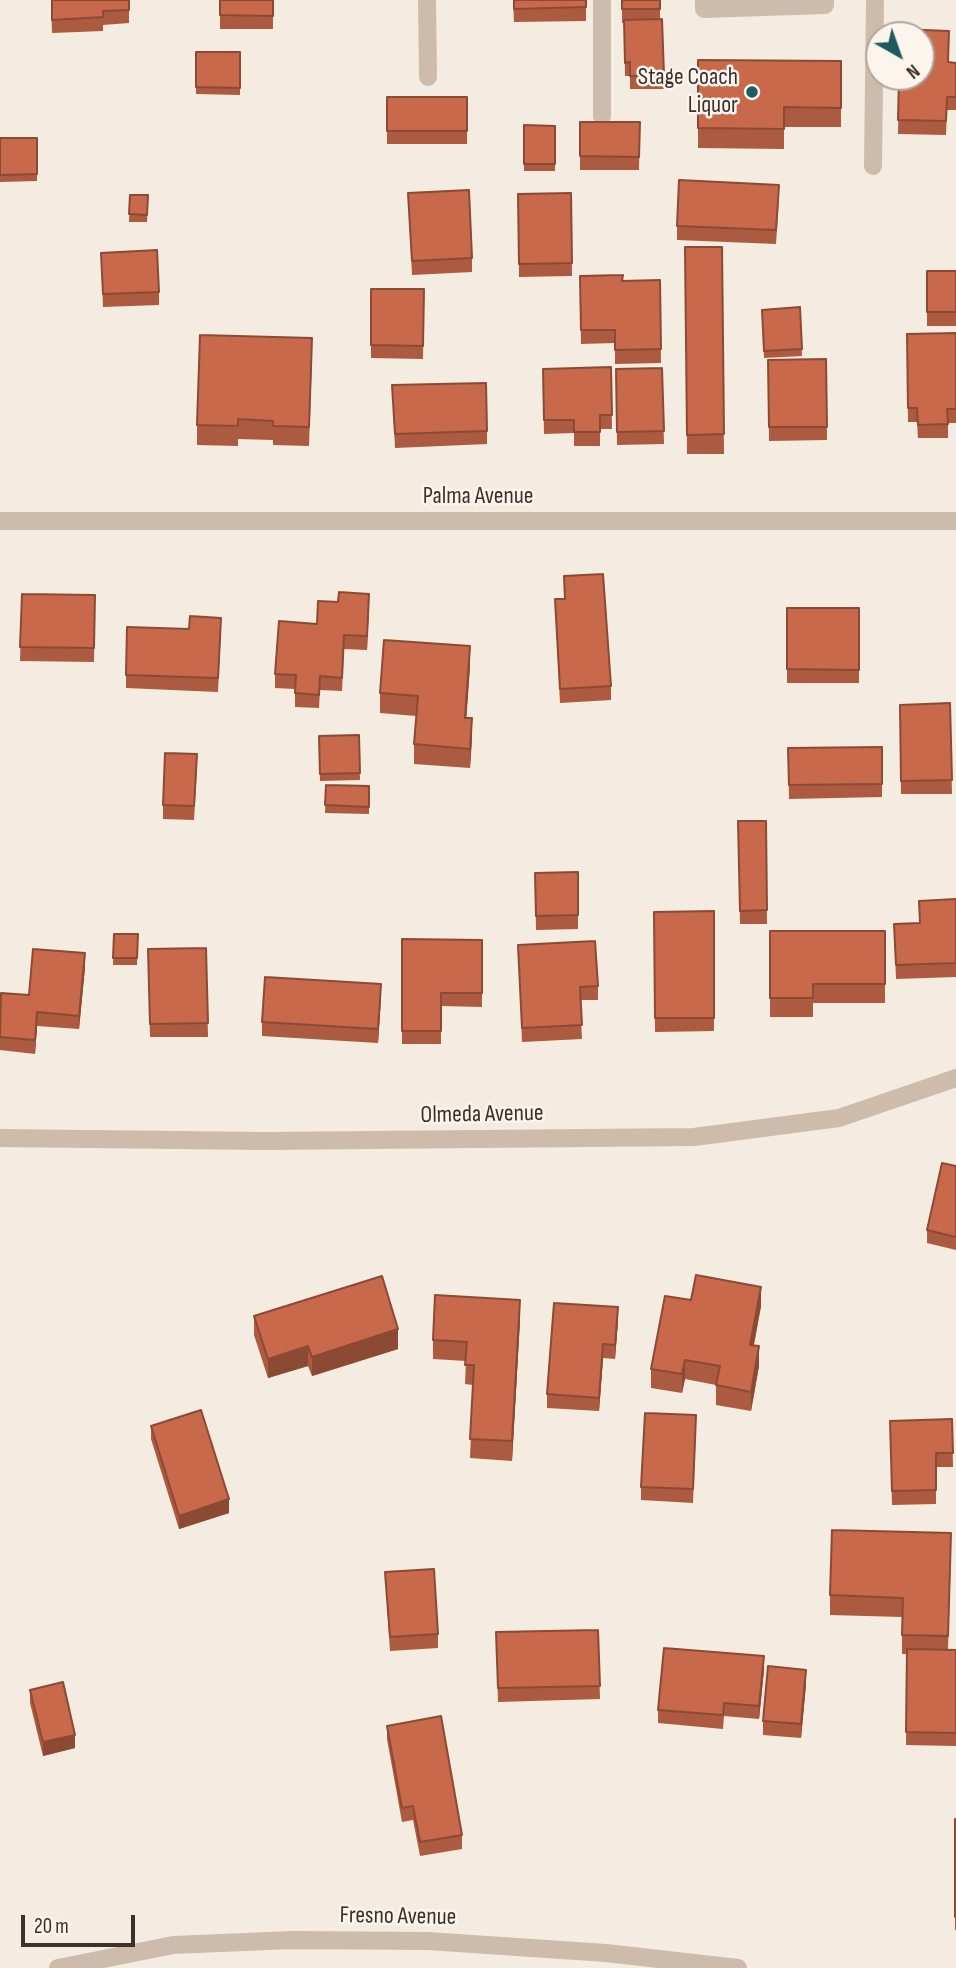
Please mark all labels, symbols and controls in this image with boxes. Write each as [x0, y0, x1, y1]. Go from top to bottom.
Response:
north arrow [865, 21, 935, 91]
text: N [901, 59, 924, 83]
place label: Stage Coach Liquor [638, 64, 738, 120]
marker: Stage Coach Liquor [744, 84, 760, 100]
street label: Palma Avenue [423, 483, 533, 511]
street label: Olmeda Avenue [420, 1100, 544, 1130]
scale bar [24, 1902, 138, 1946]
street label: Fresno Avenue [339, 1902, 457, 1932]
text: 20 m [34, 1914, 69, 1939]

